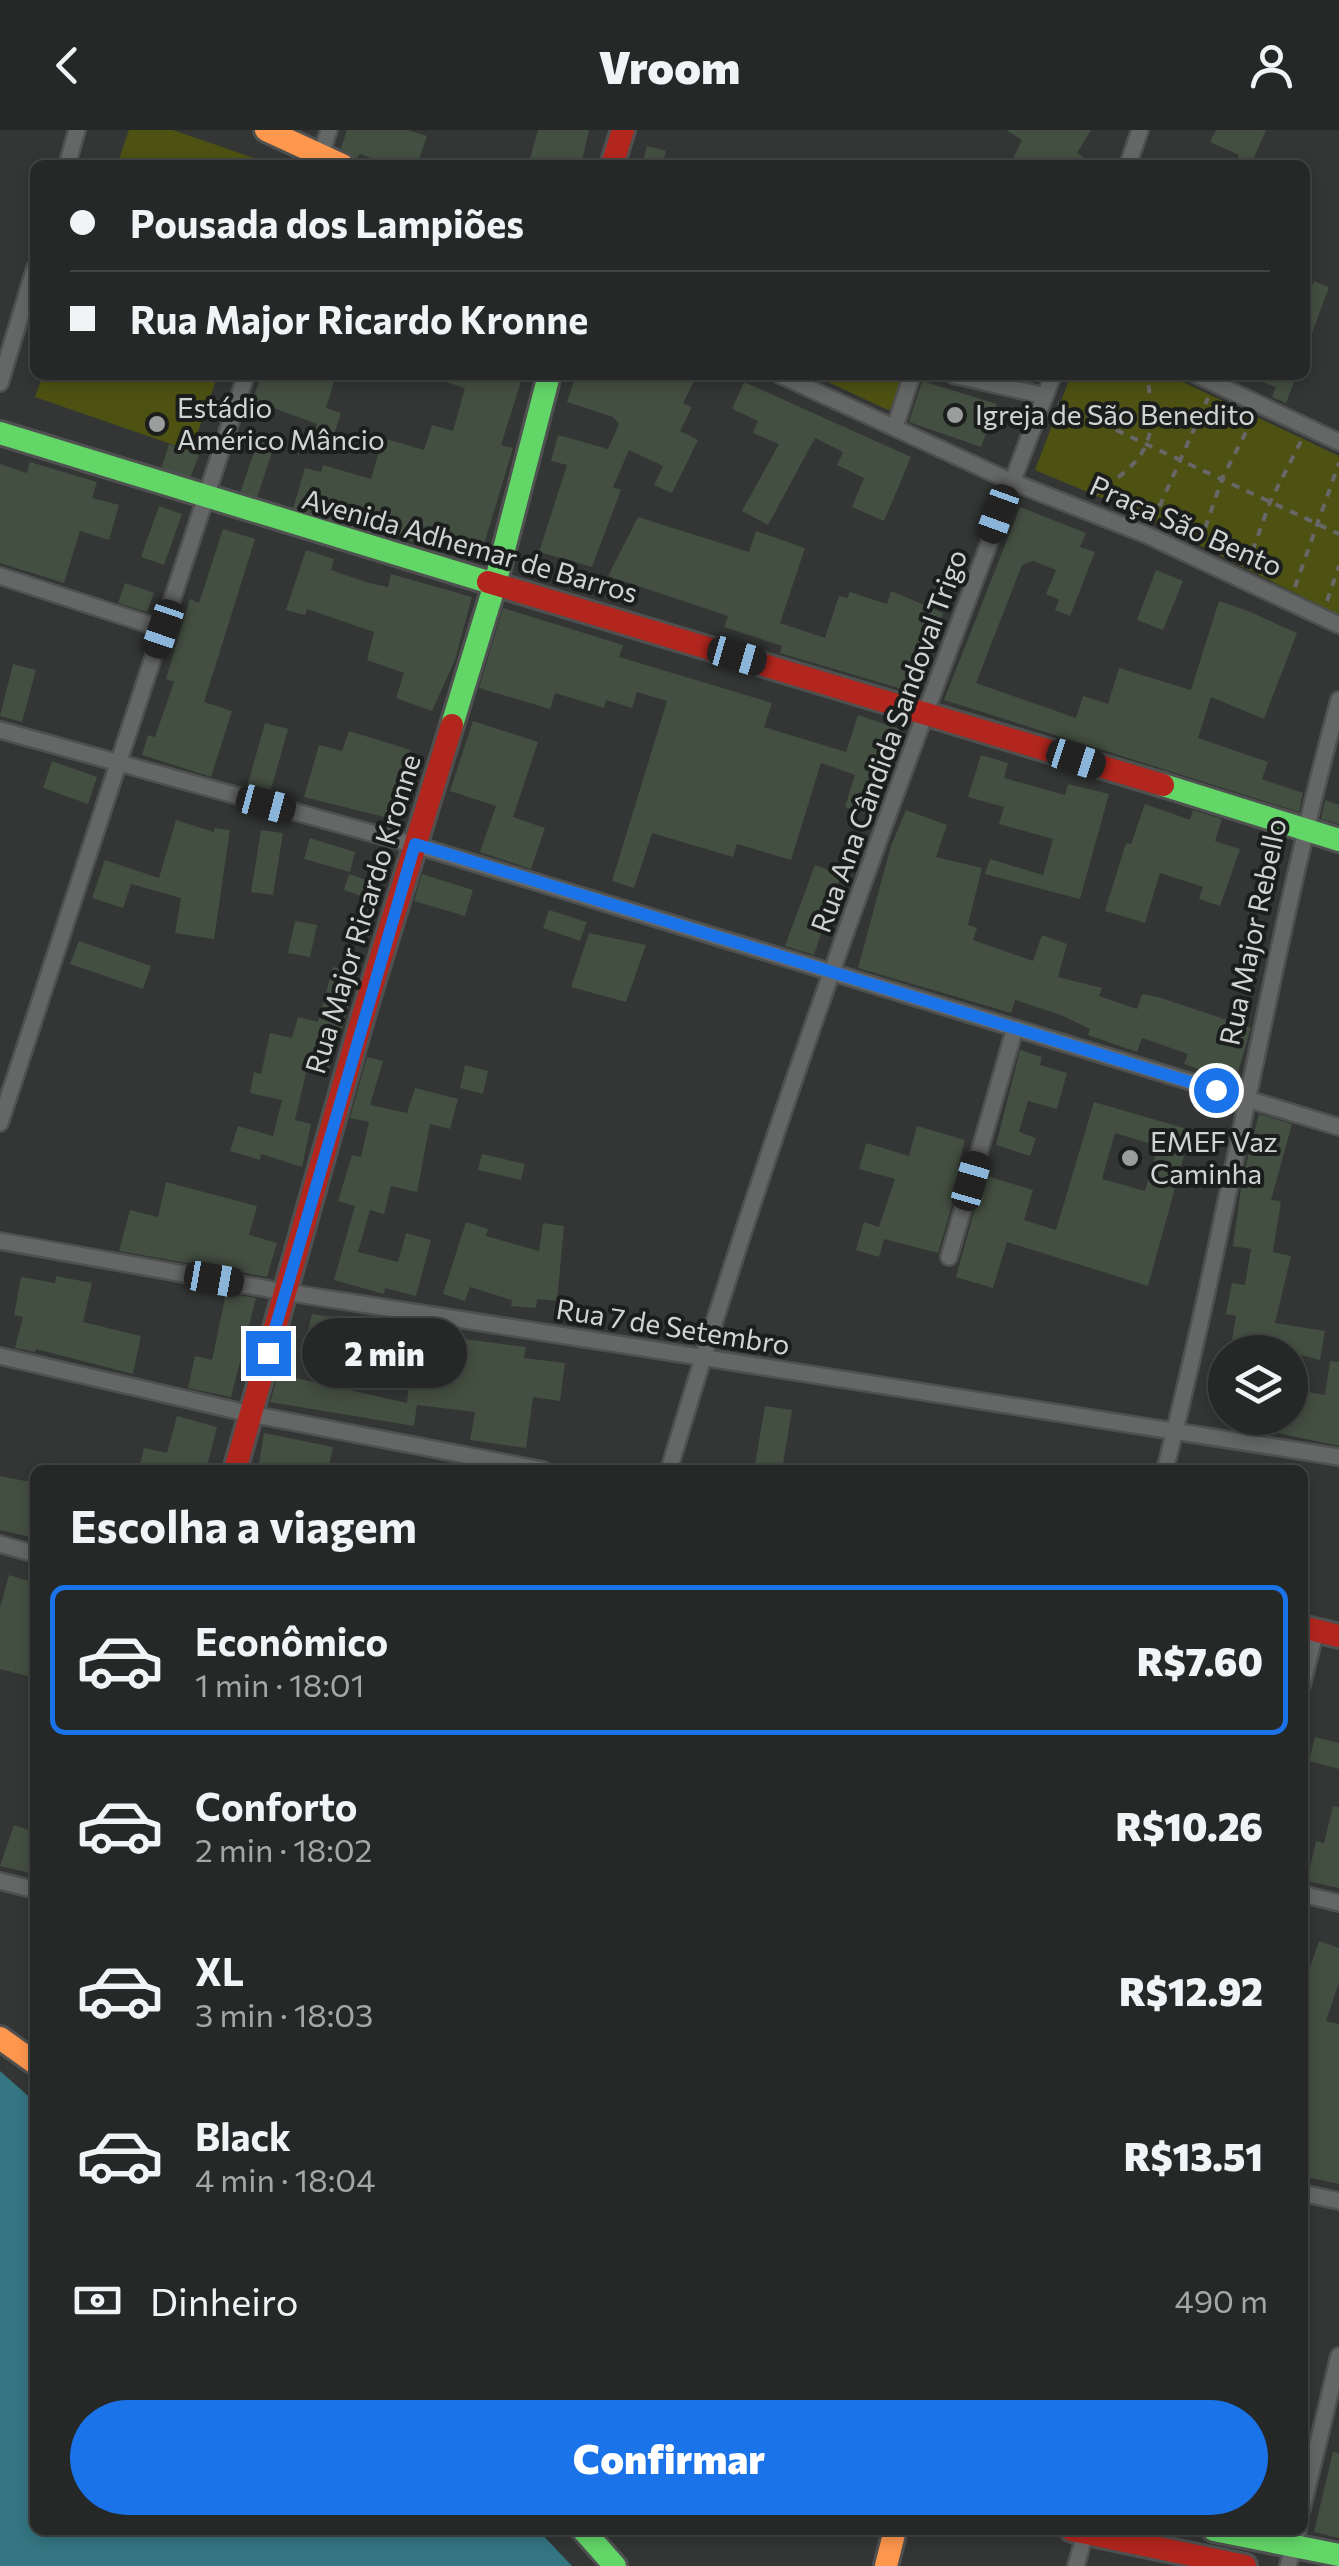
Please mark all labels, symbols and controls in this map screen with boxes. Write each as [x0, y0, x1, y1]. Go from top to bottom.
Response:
icon: back [40, 38, 95, 93]
text: Vroom [599, 38, 740, 93]
icon: person [1244, 38, 1299, 93]
text: Pousada dos Lampiões [130, 199, 524, 246]
text: Rua Major Ricardo Kronne [130, 295, 588, 342]
place label: Estádio Américo Mâncio [177, 390, 385, 456]
place label: Igreja de São Benedito [975, 397, 1255, 431]
marker: Igreja de São Benedito [944, 404, 966, 426]
marker: Estádio Américo Mâncio [146, 413, 168, 435]
street label: Praça São Bento [1085, 467, 1288, 583]
street label: Avenida Adhemar de Barros [298, 481, 642, 609]
car [974, 481, 1022, 547]
street label: Rua Ana Cândida Sandoval Trigo [803, 544, 973, 937]
car [139, 596, 187, 662]
car [704, 633, 770, 679]
car [1043, 735, 1109, 783]
street label: Rua Major Ricardo Kronne [297, 750, 427, 1078]
car [233, 782, 299, 826]
street label: Rua Major Rebello [1211, 815, 1293, 1048]
route start [1194, 1068, 1239, 1113]
place label: EMEF Vaz Caminha [1150, 1124, 1278, 1190]
marker: EMEF Vaz Caminha [1119, 1147, 1141, 1169]
car [948, 1148, 994, 1214]
car [182, 1259, 246, 1299]
street label: Rua 7 de Setembro [554, 1291, 792, 1361]
callout: 2 min [303, 1318, 468, 1388]
route end [246, 1331, 291, 1376]
text: 2 min [344, 1333, 425, 1373]
map controls [1208, 1335, 1308, 1435]
button: layers [1208, 1335, 1308, 1435]
text: Escolha a viagem [70, 1497, 417, 1552]
icon: car [75, 1615, 165, 1705]
text: Econômico [195, 1617, 388, 1664]
text: R$7.60 [1137, 1637, 1263, 1684]
text: 1 min · 18:01 [195, 1664, 364, 1704]
icon: car [75, 1780, 165, 1870]
text: Conforto [195, 1782, 358, 1829]
text: R$10.26 [1115, 1802, 1263, 1849]
text: 2 min · 18:02 [195, 1829, 372, 1869]
icon: car [75, 1945, 165, 2035]
text: XL [195, 1947, 244, 1994]
text: R$12.92 [1119, 1967, 1263, 2014]
text: 3 min · 18:03 [195, 1994, 373, 2034]
icon: car [75, 2110, 165, 2200]
text: Black [195, 2112, 291, 2159]
text: R$13.51 [1124, 2132, 1263, 2179]
text: 4 min · 18:04 [195, 2159, 375, 2199]
icon: cash [70, 2273, 125, 2328]
text: Dinheiro [150, 2277, 298, 2324]
text: 490 m [1174, 2280, 1268, 2320]
button: Confirmar [70, 2400, 1268, 2515]

